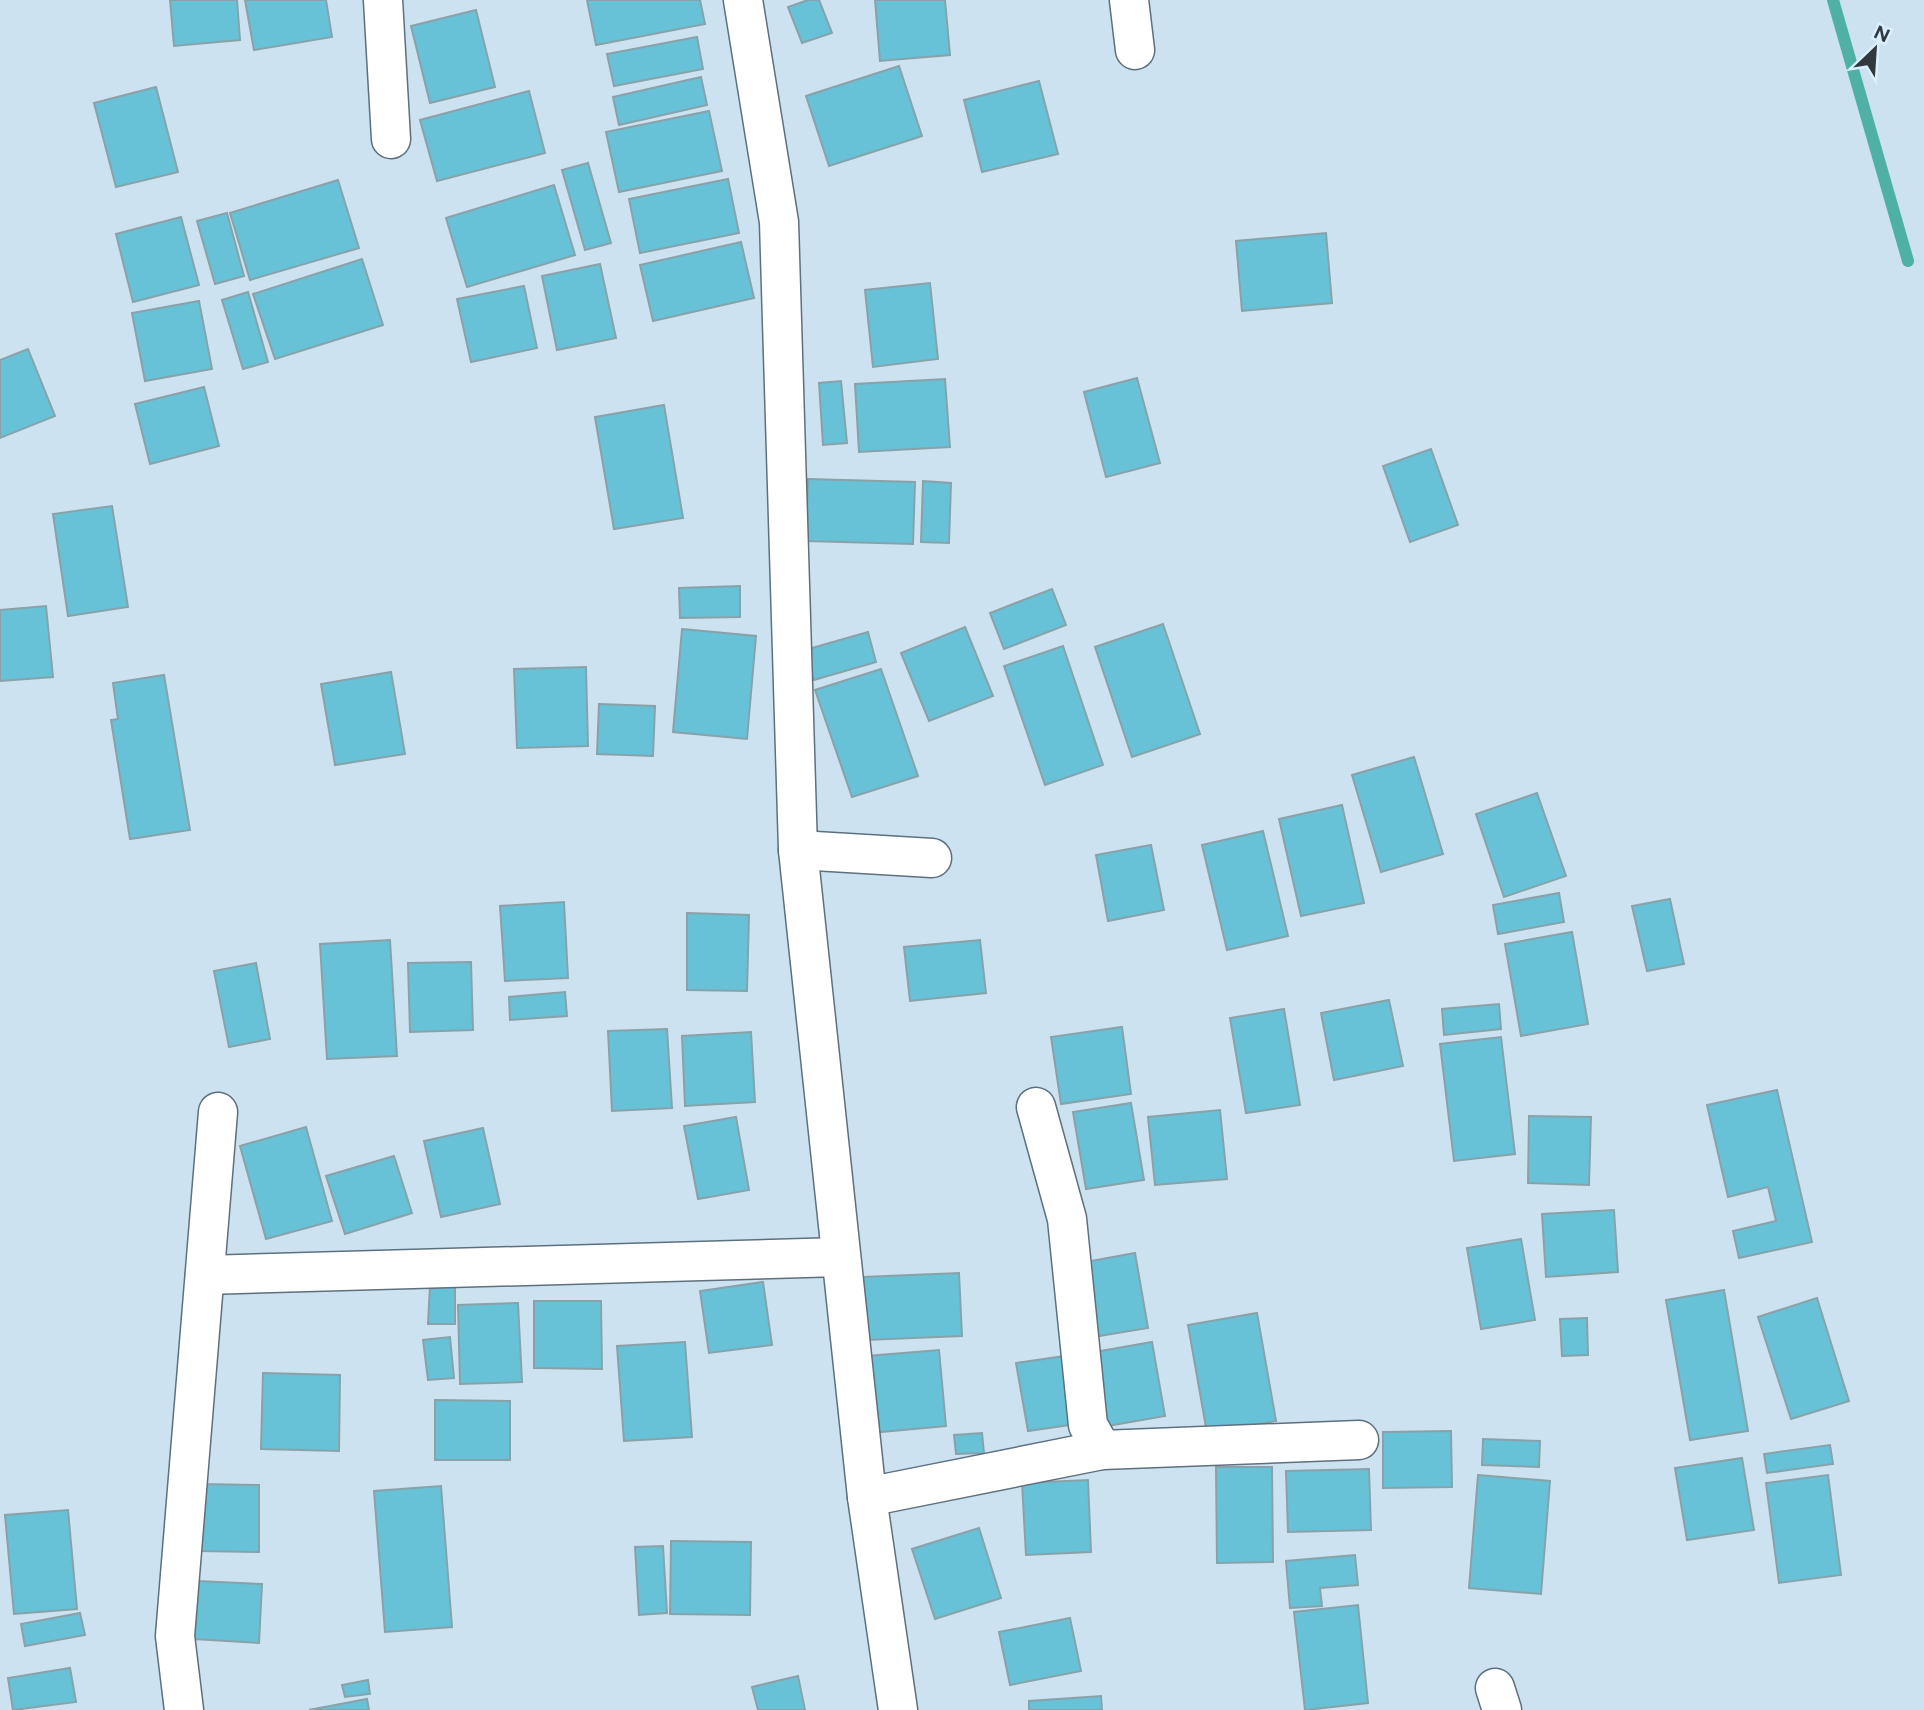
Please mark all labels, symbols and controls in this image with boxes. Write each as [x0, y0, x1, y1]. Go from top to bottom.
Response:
north arrow [1840, 14, 1910, 84]
text: N [1870, 21, 1893, 48]

